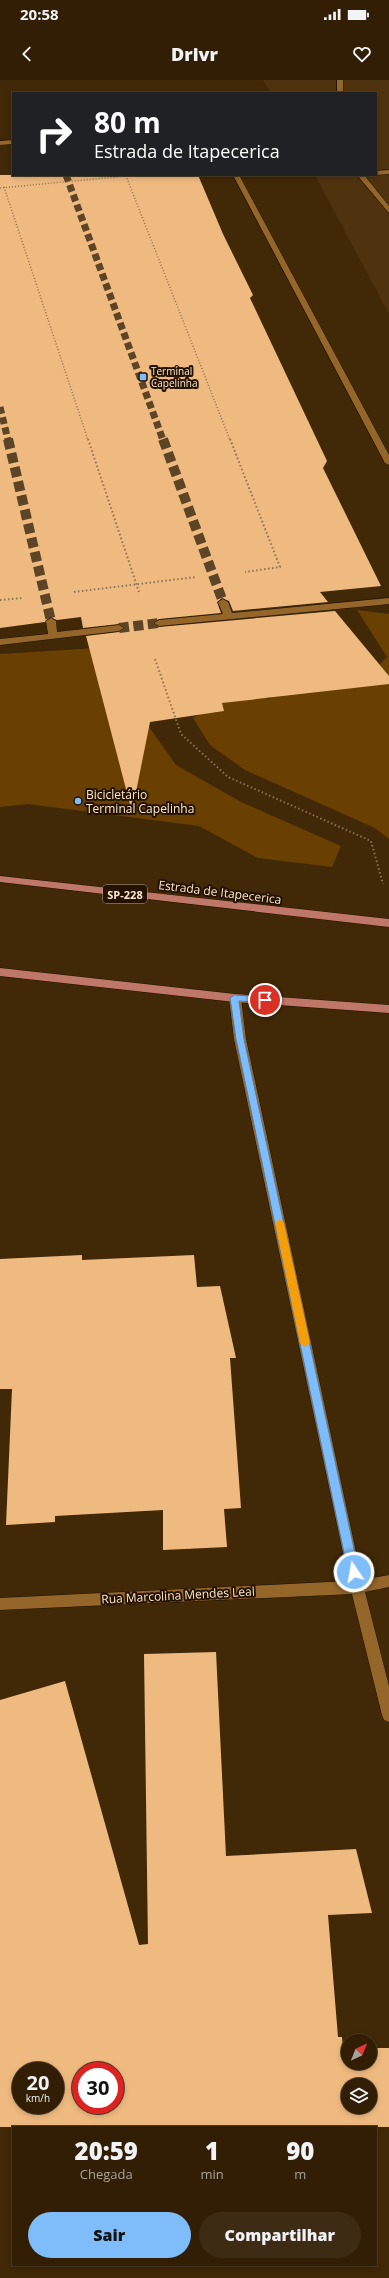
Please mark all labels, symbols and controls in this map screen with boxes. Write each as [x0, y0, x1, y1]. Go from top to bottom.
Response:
text: 20:58 [20, 4, 59, 24]
text: Drivr [171, 42, 218, 66]
icon: back [16, 43, 38, 65]
icon: heart [351, 43, 373, 65]
text: 80 m [94, 103, 161, 141]
icon: right [28, 108, 80, 160]
text: Estrada de Itapecerica [94, 139, 280, 163]
place label: Terminal Capelinha [151, 364, 197, 390]
marker: Terminal Capelinha [138, 372, 148, 382]
place label: Bicicletário Terminal Capelinha [86, 786, 194, 817]
marker: Bicicletário Terminal Capelinha [73, 796, 83, 806]
street label: Estrada de Itapecerica [158, 876, 282, 908]
road number: SP-228 [103, 885, 147, 903]
pin [248, 983, 282, 1017]
icon: arrive [254, 989, 276, 1011]
position arrow [333, 1551, 375, 1593]
street label: Rua Marcolina Mendes Leal [101, 1582, 255, 1608]
north arrow [341, 2034, 377, 2070]
map controls [341, 2034, 377, 2114]
speed limit sign: 30 [72, 2062, 124, 2114]
text: 20 [27, 2069, 49, 2096]
button: layers [341, 2078, 377, 2114]
text: km/h [26, 2091, 50, 2105]
text: 20:59 [75, 2134, 138, 2167]
text: 1 [205, 2134, 219, 2167]
text: 90 [286, 2134, 314, 2167]
text: Chegada [80, 2165, 133, 2183]
text: min [200, 2165, 224, 2183]
text: m [294, 2165, 306, 2183]
button: Sair [28, 2212, 191, 2258]
button: Compartilhar [199, 2212, 361, 2258]

